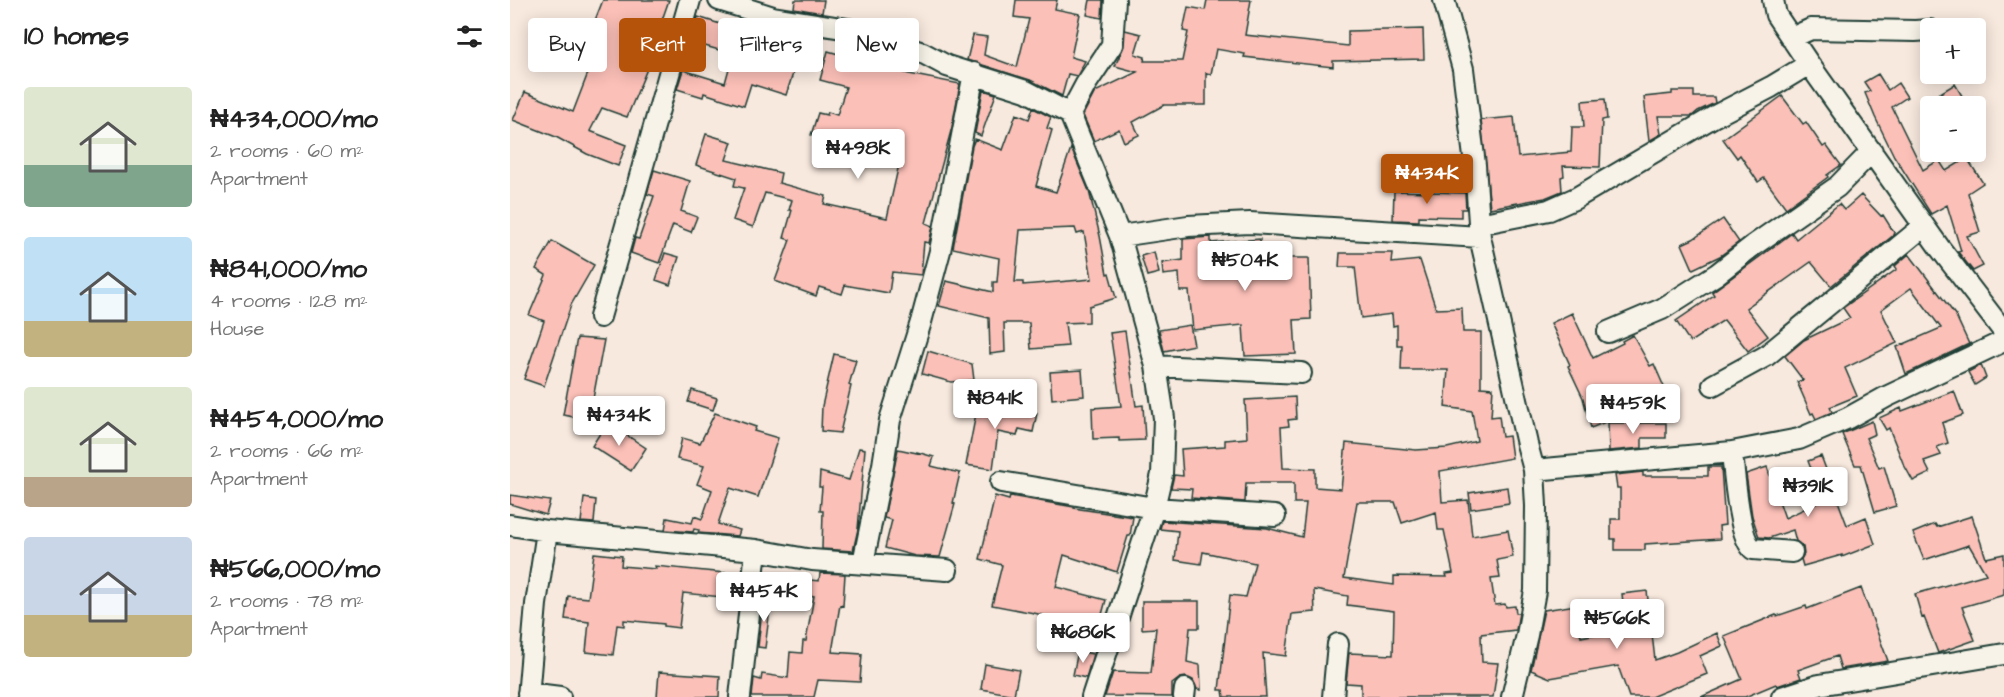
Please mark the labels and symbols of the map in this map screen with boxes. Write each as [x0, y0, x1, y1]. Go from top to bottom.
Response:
pin: ₦498K [816, 129, 900, 180]
pin: ₦434K [1385, 154, 1469, 205]
pin: ₦504K [1203, 241, 1287, 292]
pin: ₦841K [953, 379, 1037, 430]
pin: ₦459K [1591, 384, 1675, 435]
pin: ₦434K [577, 396, 661, 447]
pin: ₦391K [1766, 467, 1850, 518]
pin: ₦454K [722, 572, 806, 623]
pin: ₦566K [1575, 599, 1659, 650]
pin: ₦686K [1041, 613, 1125, 664]

